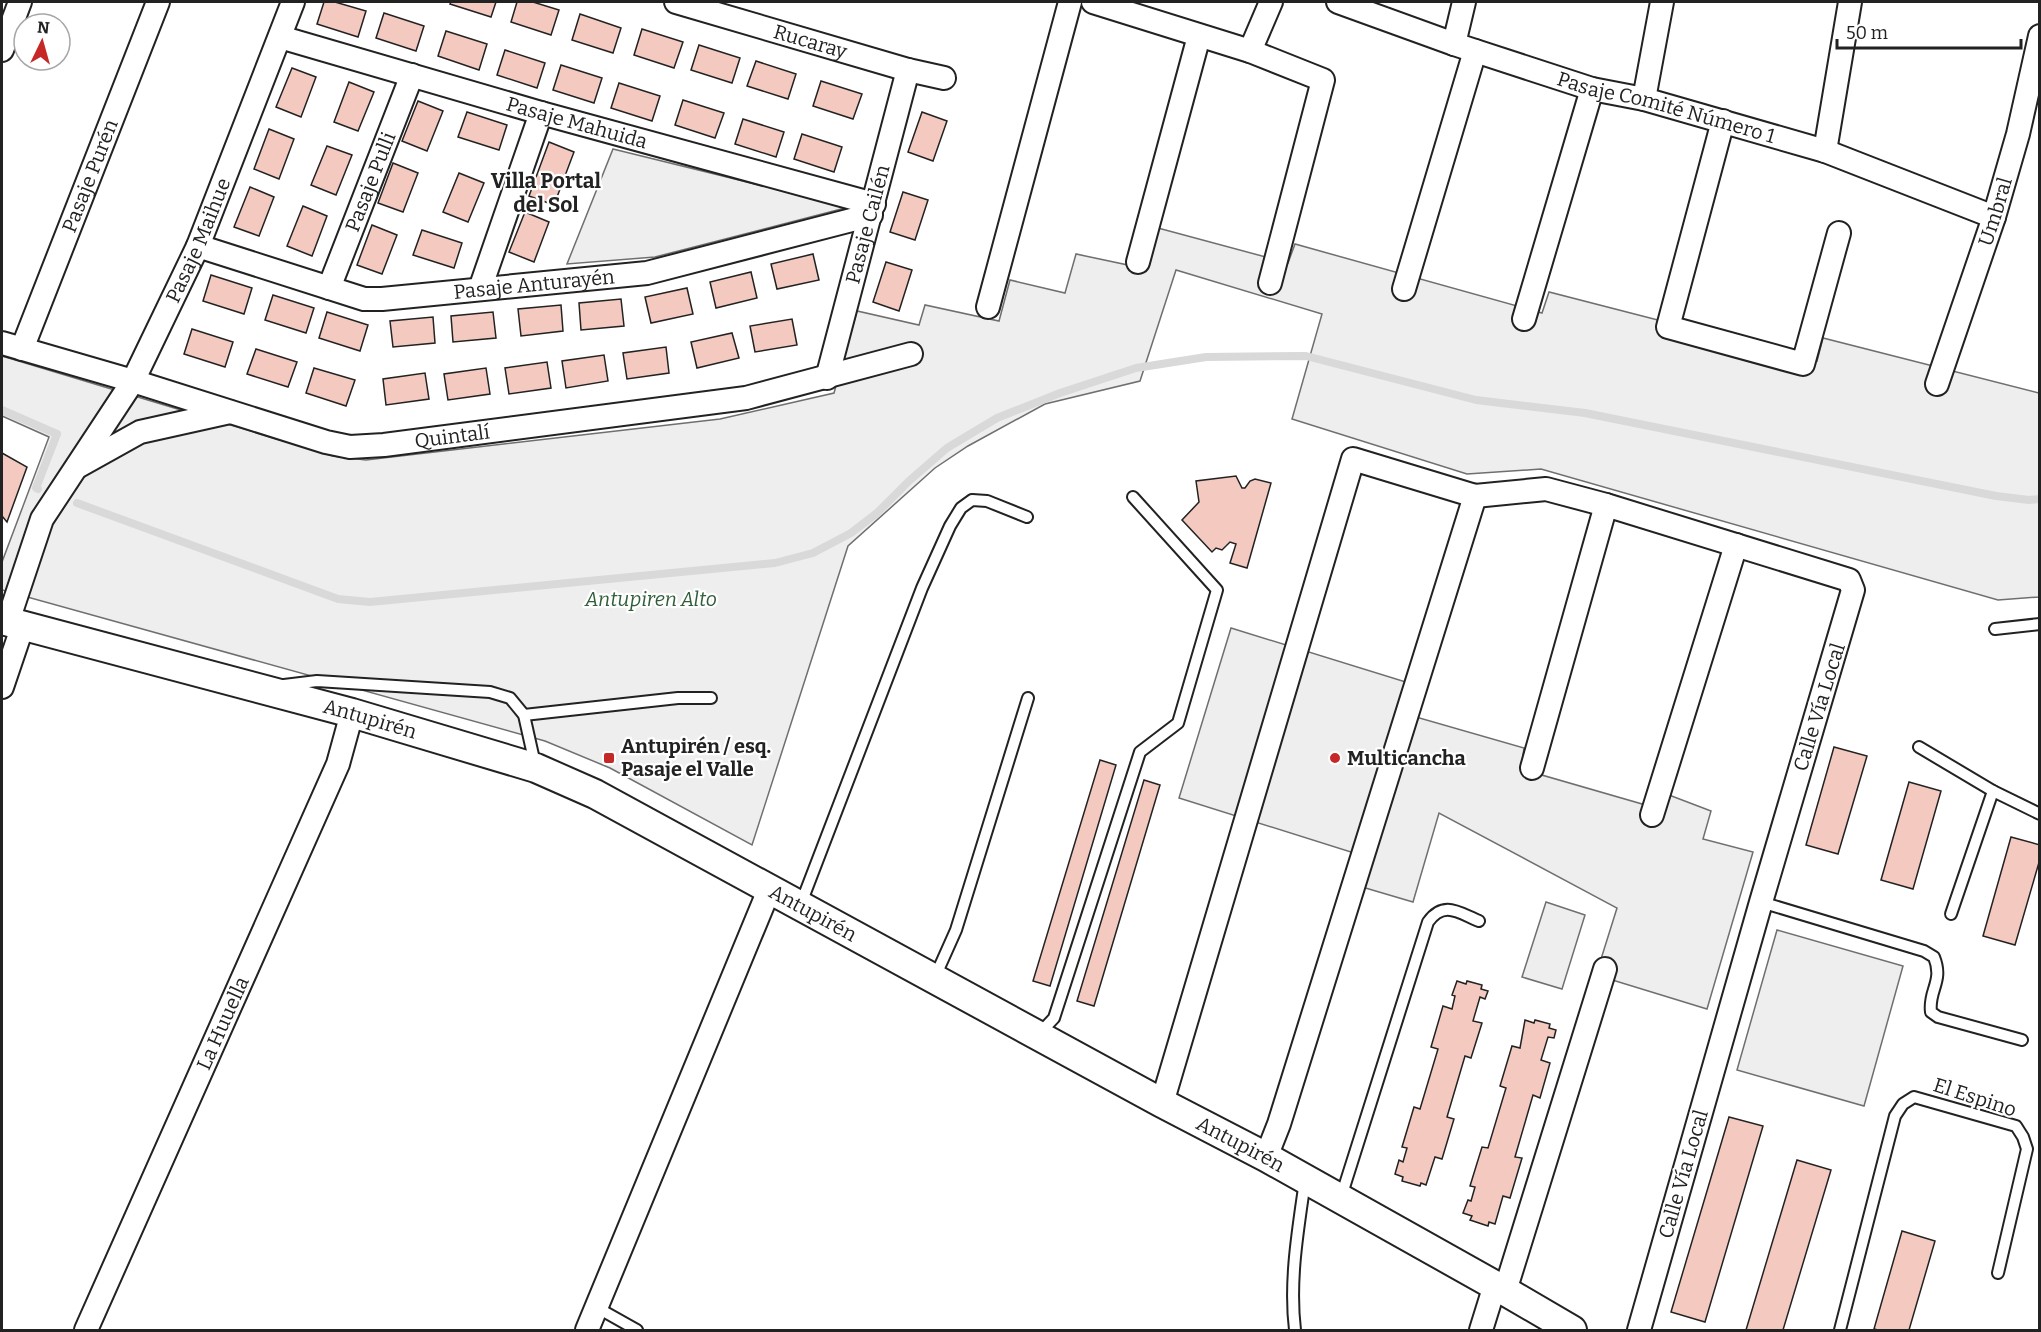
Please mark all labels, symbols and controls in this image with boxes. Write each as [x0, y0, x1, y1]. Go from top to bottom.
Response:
north arrow [12, 12, 72, 72]
scale bar [1837, 12, 2022, 50]
text: N [36, 18, 50, 38]
street label: Rucaray [771, 19, 850, 64]
text: 50 m [1846, 22, 1888, 44]
street label: Pasaje Comité Número 1 [1554, 67, 1778, 148]
street label: Pasaje Mahuida [504, 92, 650, 154]
street label: Pasaje Purén [57, 116, 123, 236]
street label: Pasaje Pulli [340, 129, 401, 235]
street label: Pasaje Cailén [840, 162, 895, 286]
district label: Villa Portal del Sol [491, 168, 602, 218]
street label: Pasaje Maihue [161, 174, 235, 307]
street label: Umbral [1973, 174, 2017, 249]
street label: Pasaje Anturayén [452, 264, 616, 304]
street label: Quintalí [413, 419, 491, 453]
park label: Antupiren Alto [584, 587, 717, 611]
street label: Calle Vía Local [1788, 640, 1850, 774]
street label: Antupirén [321, 694, 420, 744]
place label: Antupirén / esq. Pasaje el Valle [621, 734, 771, 781]
place label: Multicancha [1347, 746, 1466, 770]
marker: Antupirén / esq. Pasaje el Valle [602, 751, 616, 765]
marker: Multicancha [1328, 751, 1342, 765]
street label: Antupirén [765, 879, 861, 947]
street label: La Huuella [191, 973, 254, 1073]
street label: El Espino [1930, 1072, 2020, 1122]
street label: Calle Vía Local [1653, 1107, 1713, 1241]
street label: Antupirén [1192, 1111, 1289, 1177]

